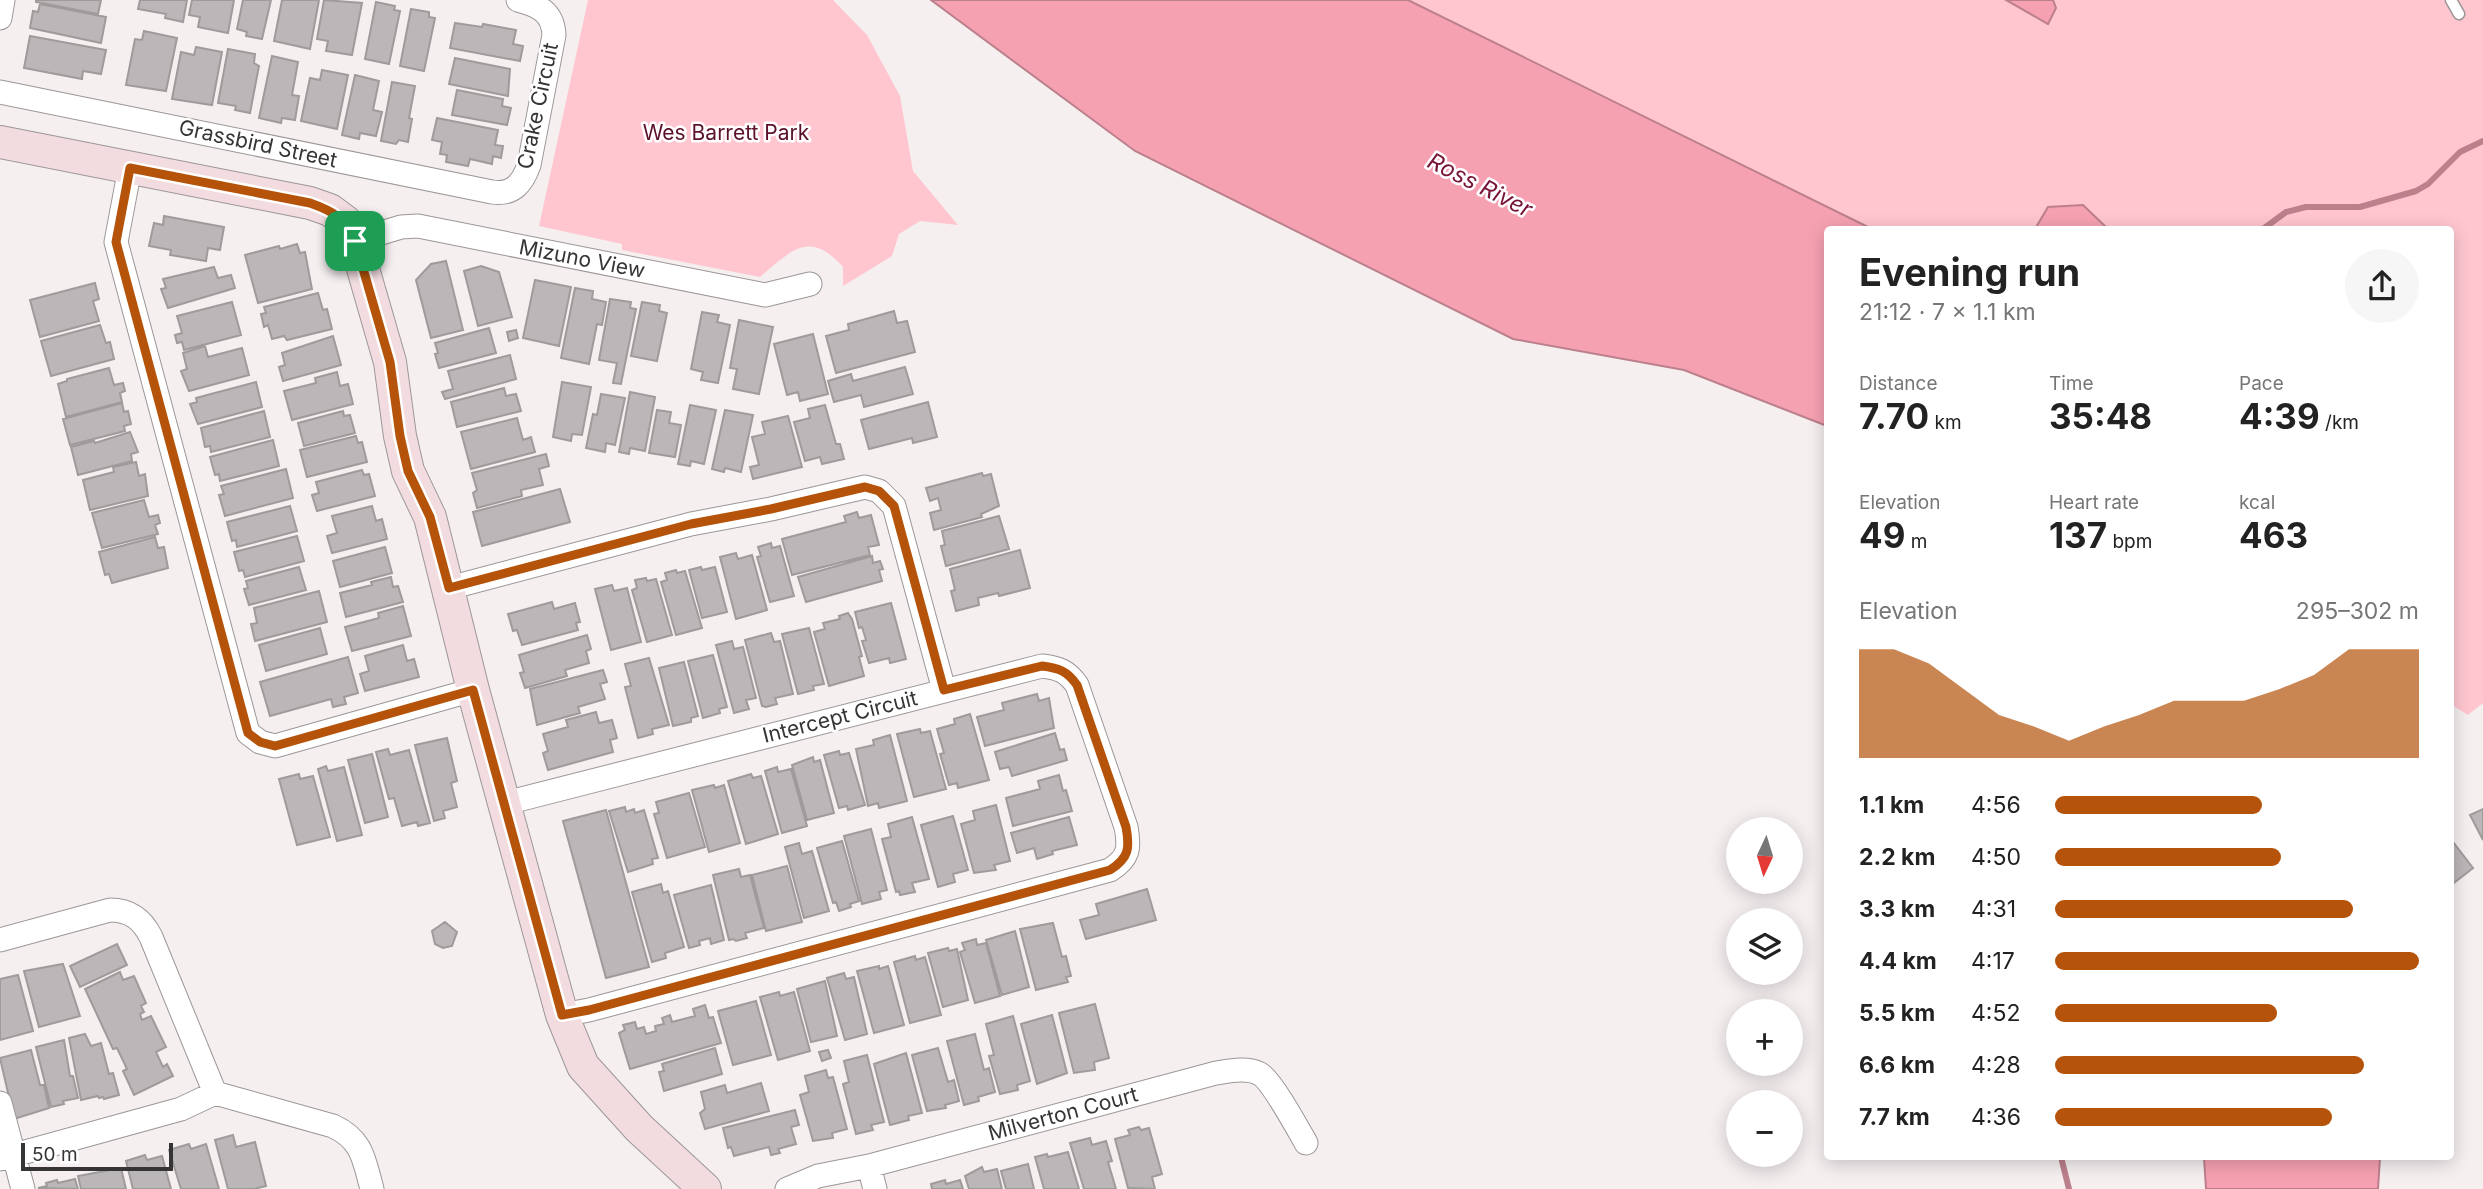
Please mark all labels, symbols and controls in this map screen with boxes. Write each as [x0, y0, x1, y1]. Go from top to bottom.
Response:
street label: Crake Circuit [512, 40, 563, 171]
street label: Grassbird Street [177, 115, 340, 173]
park label: Wes Barrett Park [643, 120, 810, 145]
water label: Ross River [1423, 147, 1538, 224]
pin [325, 211, 385, 271]
icon: arrive [336, 222, 374, 260]
street label: Mizuno View [517, 234, 647, 283]
text: Evening run [1859, 249, 2080, 295]
button: share [2345, 249, 2419, 323]
text: 21:12 · 7 × 1.1 km [1859, 298, 2036, 326]
text: Distance [1859, 372, 1937, 395]
text: Time [2049, 372, 2094, 395]
text: Pace [2239, 372, 2284, 395]
text: 7.70 [1859, 395, 1929, 437]
text: 35:48 [2049, 395, 2152, 437]
text: 4:39 [2239, 395, 2320, 437]
text: km [1929, 411, 1962, 434]
text: /km [2320, 411, 2359, 434]
text: Elevation [1859, 491, 1940, 514]
text: Heart rate [2049, 491, 2139, 514]
text: kcal [2239, 491, 2275, 514]
text: 49 [1859, 514, 1905, 556]
text: 137 [2049, 514, 2107, 556]
text: 463 [2239, 514, 2308, 556]
text: m [1905, 530, 1927, 553]
text: bpm [2107, 530, 2152, 553]
text: Elevation [1859, 597, 1958, 625]
text: 295–302 m [2296, 597, 2419, 625]
street label: Intercept Circuit [760, 685, 920, 748]
text: 1.1 km [1859, 791, 1924, 819]
text: 4:56 [1971, 791, 2021, 819]
north arrow [1726, 817, 1802, 894]
map controls [1726, 817, 1803, 1167]
text: 2.2 km [1859, 843, 1935, 871]
text: 4:50 [1971, 843, 2021, 871]
text: 3.3 km [1859, 895, 1935, 923]
text: 4:31 [1971, 895, 2016, 923]
button: layers [1726, 908, 1803, 985]
text: 4.4 km [1859, 947, 1937, 975]
text: 4:17 [1971, 947, 2015, 975]
button: + [1726, 999, 1803, 1076]
text: 5.5 km [1859, 999, 1935, 1027]
text: 4:52 [1971, 999, 2021, 1027]
text: 6.6 km [1859, 1051, 1935, 1079]
text: 4:28 [1971, 1051, 2021, 1079]
street label: Milverton Court [985, 1081, 1141, 1146]
button: − [1726, 1090, 1803, 1167]
text: 7.7 km [1859, 1103, 1930, 1131]
text: 4:36 [1971, 1103, 2021, 1131]
scale bar [21, 1140, 173, 1172]
text: 50 m [32, 1143, 78, 1166]

